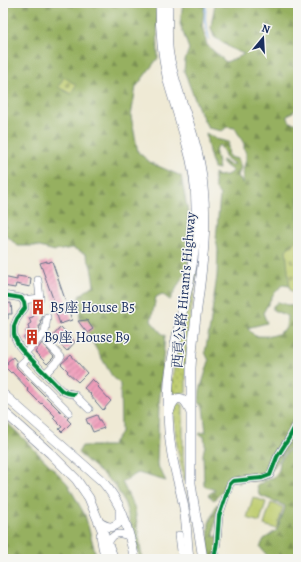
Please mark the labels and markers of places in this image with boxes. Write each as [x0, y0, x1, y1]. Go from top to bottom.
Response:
building icon: B5座 House B5 [29, 298, 47, 316]
place label: B5座 House B5 [50, 298, 135, 317]
building icon: B9座 House B9 [23, 328, 41, 346]
place label: B9座 House B9 [44, 328, 130, 347]

